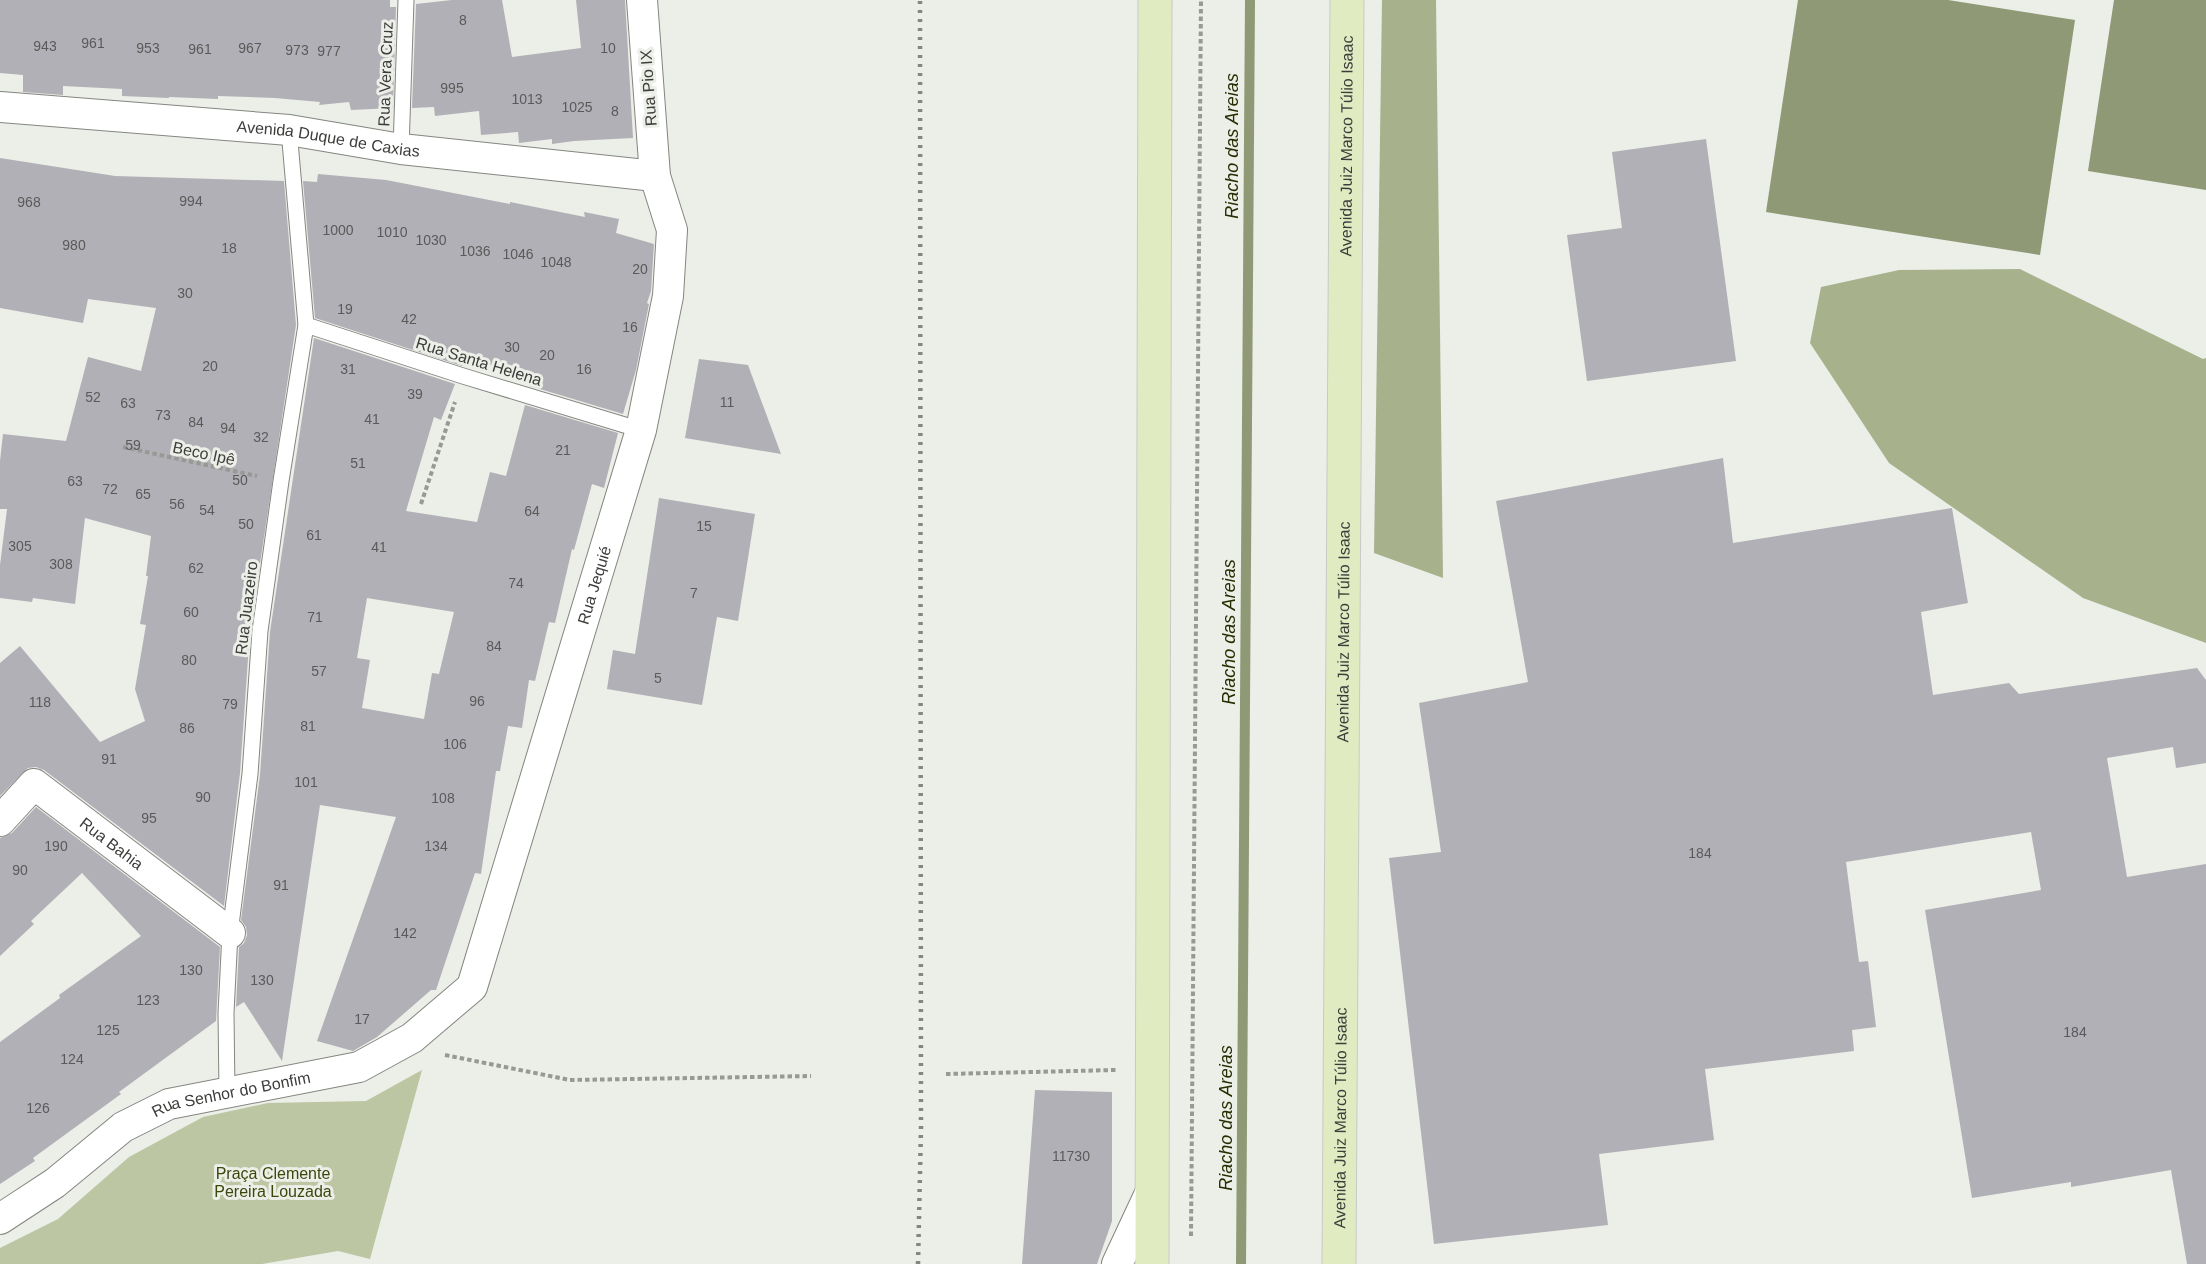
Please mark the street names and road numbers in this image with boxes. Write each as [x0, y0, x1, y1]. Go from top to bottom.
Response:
street label: Rua Vera Cruz [375, 21, 396, 127]
street label: Avenida Juiz Marco Túlio Isaac [1337, 35, 1356, 257]
street label: Rua Pio IX [637, 49, 660, 127]
street label: Avenida Duque de Caxias [236, 118, 421, 160]
street label: Rua Santa Helena [414, 334, 544, 389]
street label: Beco Ipê [171, 439, 237, 468]
street label: Avenida Juiz Marco Túlio Isaac [1334, 521, 1353, 743]
street label: Rua Jequié [575, 544, 614, 626]
street label: Rua Juazeiro [232, 560, 261, 656]
street label: Rua Bahia [77, 814, 146, 873]
street label: Avenida Juiz Marco Túlio Isaac [1331, 1007, 1350, 1229]
street label: Rua Senhor do Bonfim [149, 1069, 312, 1120]

